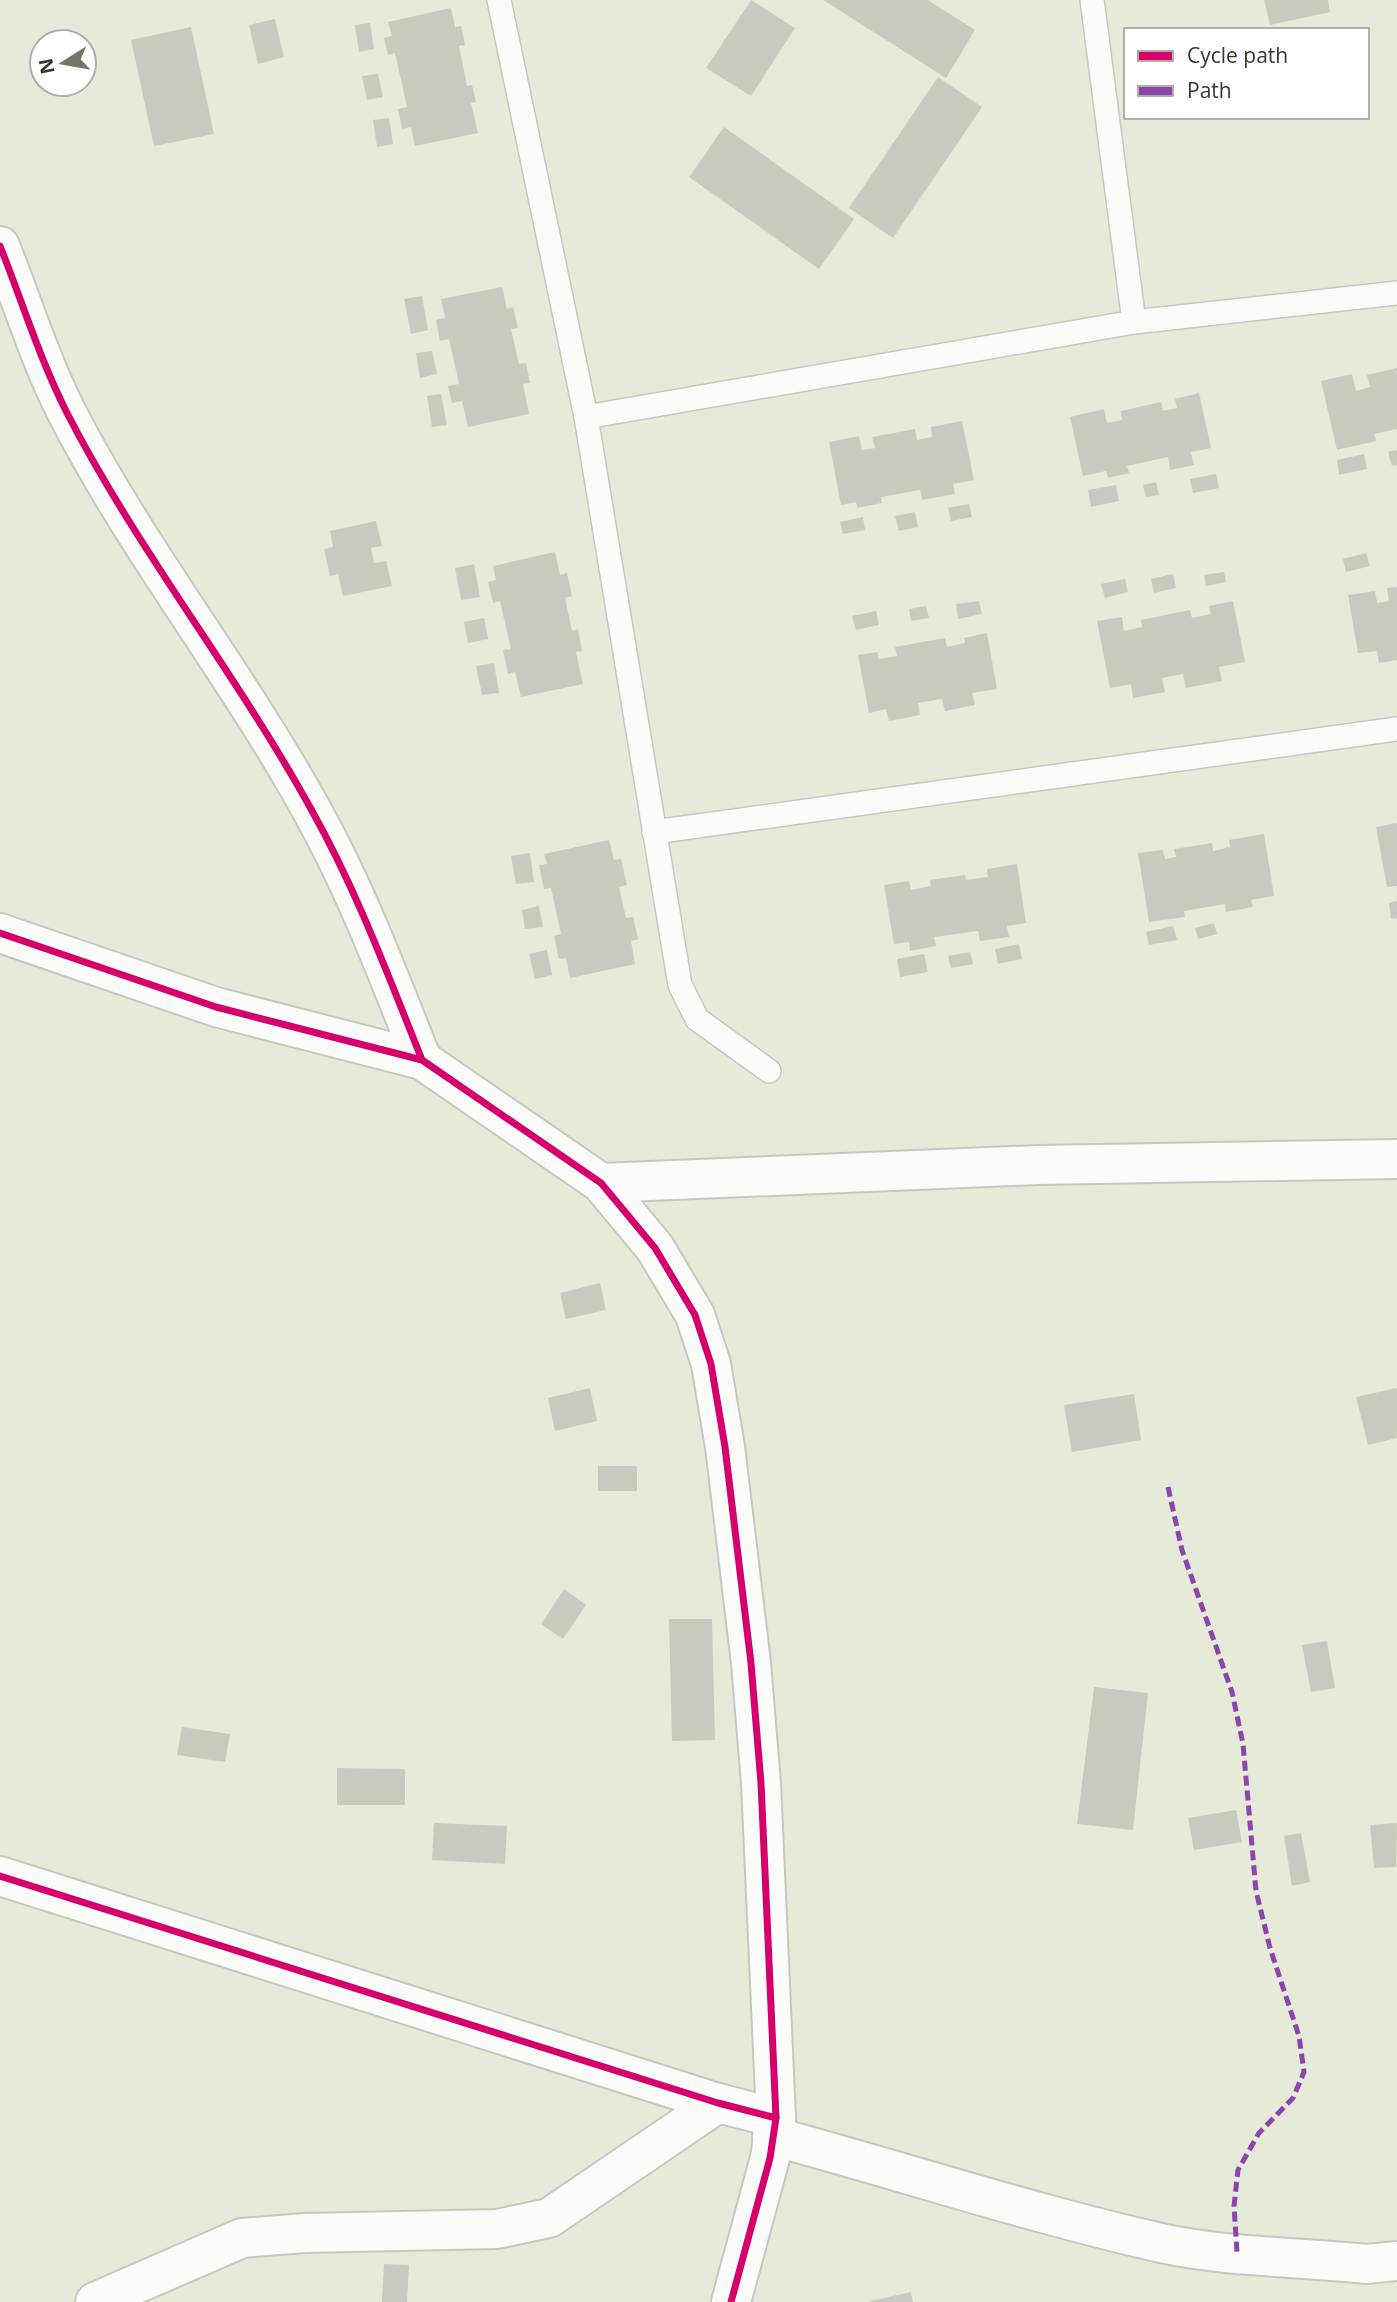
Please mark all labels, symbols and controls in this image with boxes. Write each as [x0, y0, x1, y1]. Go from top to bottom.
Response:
north arrow [28, 28, 98, 98]
legend [1124, 28, 1369, 119]
text: Cycle path [1187, 41, 1288, 69]
text: N [32, 56, 61, 76]
text: Path [1187, 76, 1232, 104]

